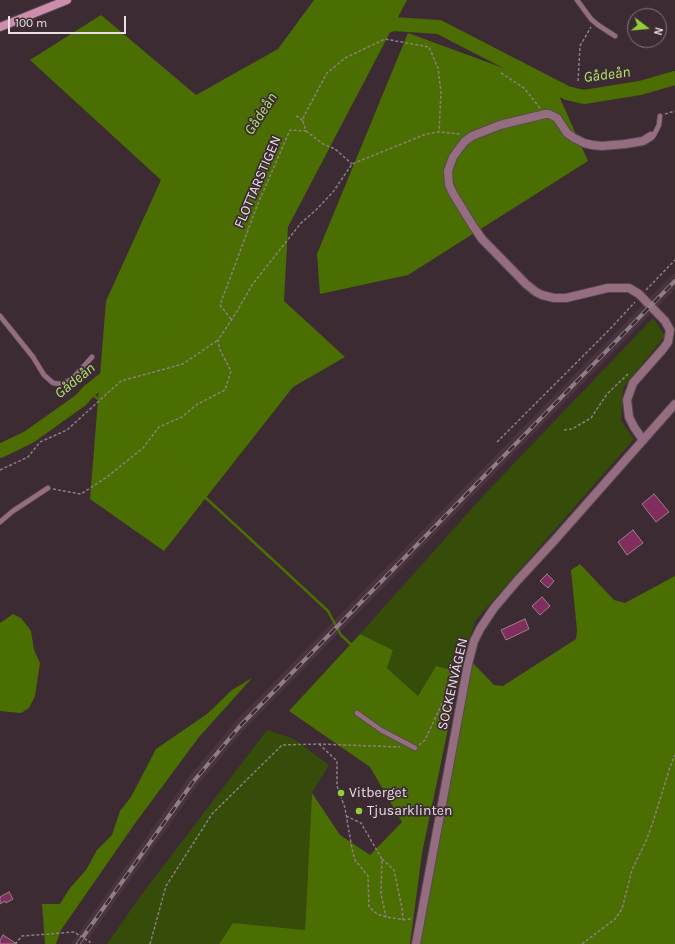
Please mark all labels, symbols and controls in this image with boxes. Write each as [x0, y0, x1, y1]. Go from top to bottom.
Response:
scale bar [10, 8, 128, 34]
north arrow [627, 8, 667, 48]
text: 100 m [15, 16, 47, 30]
text: N [651, 26, 665, 37]
water label: Gådeån [583, 63, 631, 87]
water label: Gådeån [241, 89, 281, 139]
street label: FLOTTARSTIGEN [231, 133, 285, 231]
water label: Gådeån [51, 359, 99, 403]
street label: SOCKENVÄGEN [434, 636, 472, 732]
place label: Vitberget [349, 785, 407, 801]
marker: Vitberget [336, 788, 346, 798]
place label: Tjusarklinten [367, 803, 452, 819]
marker: Tjusarklinten [354, 806, 364, 816]

